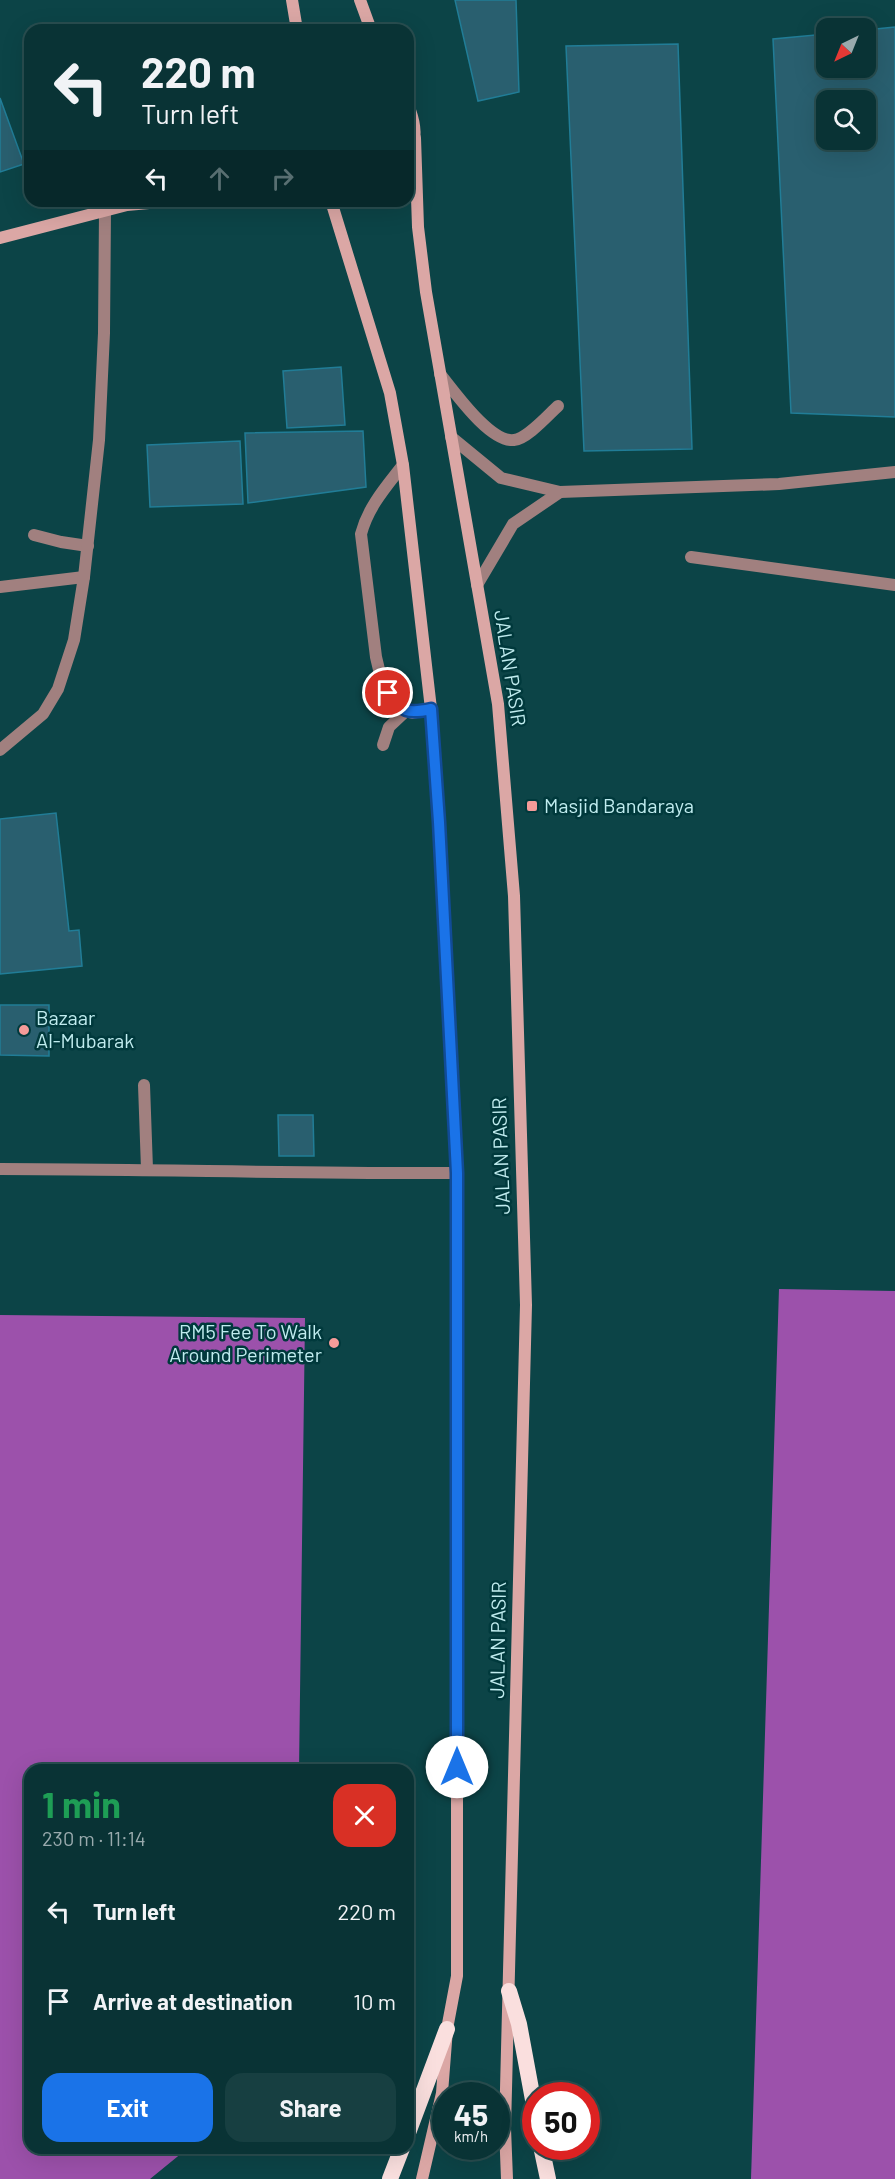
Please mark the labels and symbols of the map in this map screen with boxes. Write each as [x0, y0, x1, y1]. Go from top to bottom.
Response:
north arrow [816, 18, 876, 78]
street label: JALAN PASIR [490, 608, 532, 728]
pin [362, 667, 413, 718]
place label: Masjid Bandaraya [544, 793, 694, 817]
marker: Masjid Bandaraya [525, 799, 539, 813]
place label: Bazaar Al-Mubarak [36, 1005, 134, 1052]
marker: Bazaar Al-Mubarak [17, 1023, 31, 1037]
street label: JALAN PASIR [486, 1097, 514, 1215]
place label: RM5 Fee To Walk Around Perimeter [169, 1319, 322, 1366]
marker: RM5 Fee To Walk Around Perimeter [327, 1336, 341, 1350]
street label: JALAN PASIR [484, 1581, 510, 1699]
position arrow [425, 1735, 489, 1799]
speed limit sign: 50 [522, 2082, 600, 2160]

